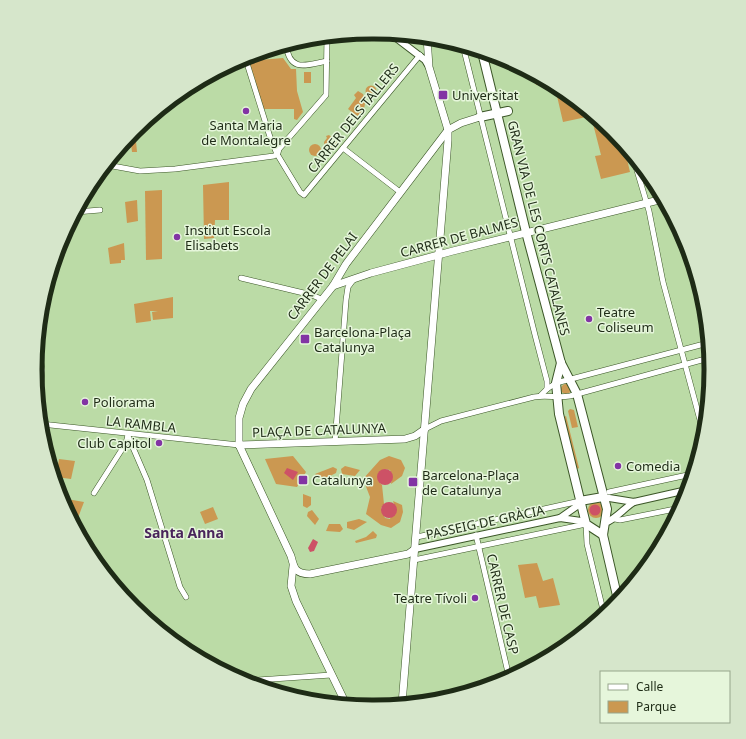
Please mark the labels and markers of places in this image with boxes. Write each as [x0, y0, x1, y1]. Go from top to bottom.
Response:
place label: Universitat [452, 86, 519, 104]
marker: Universitat [437, 89, 449, 101]
marker: Santa Maria de Montalegre [241, 106, 251, 116]
place label: Santa Maria de Montalegre [201, 116, 291, 149]
place label: Institut Escola Elisabets [185, 221, 271, 254]
marker: Institut Escola Elisabets [172, 232, 182, 242]
place label: Teatre Coliseum [597, 303, 654, 336]
marker: Teatre Coliseum [584, 314, 594, 324]
place label: Barcelona-Plaça Catalunya [314, 323, 411, 356]
marker: Barcelona-Plaça Catalunya [299, 333, 311, 345]
place label: Poliorama [93, 393, 155, 411]
marker: Poliorama [80, 397, 90, 407]
place label: Club Capitol [77, 434, 151, 452]
marker: Club Capitol [154, 438, 164, 448]
place label: Comedia [626, 457, 680, 475]
marker: Comedia [613, 461, 623, 471]
place label: Barcelona-Plaça de Catalunya [422, 466, 519, 499]
place label: Catalunya [312, 471, 373, 489]
marker: Catalunya [297, 474, 309, 486]
marker: Barcelona-Plaça de Catalunya [407, 476, 419, 488]
place label: Teatre Tívoli [394, 589, 467, 607]
marker: Teatre Tívoli [470, 593, 480, 603]

